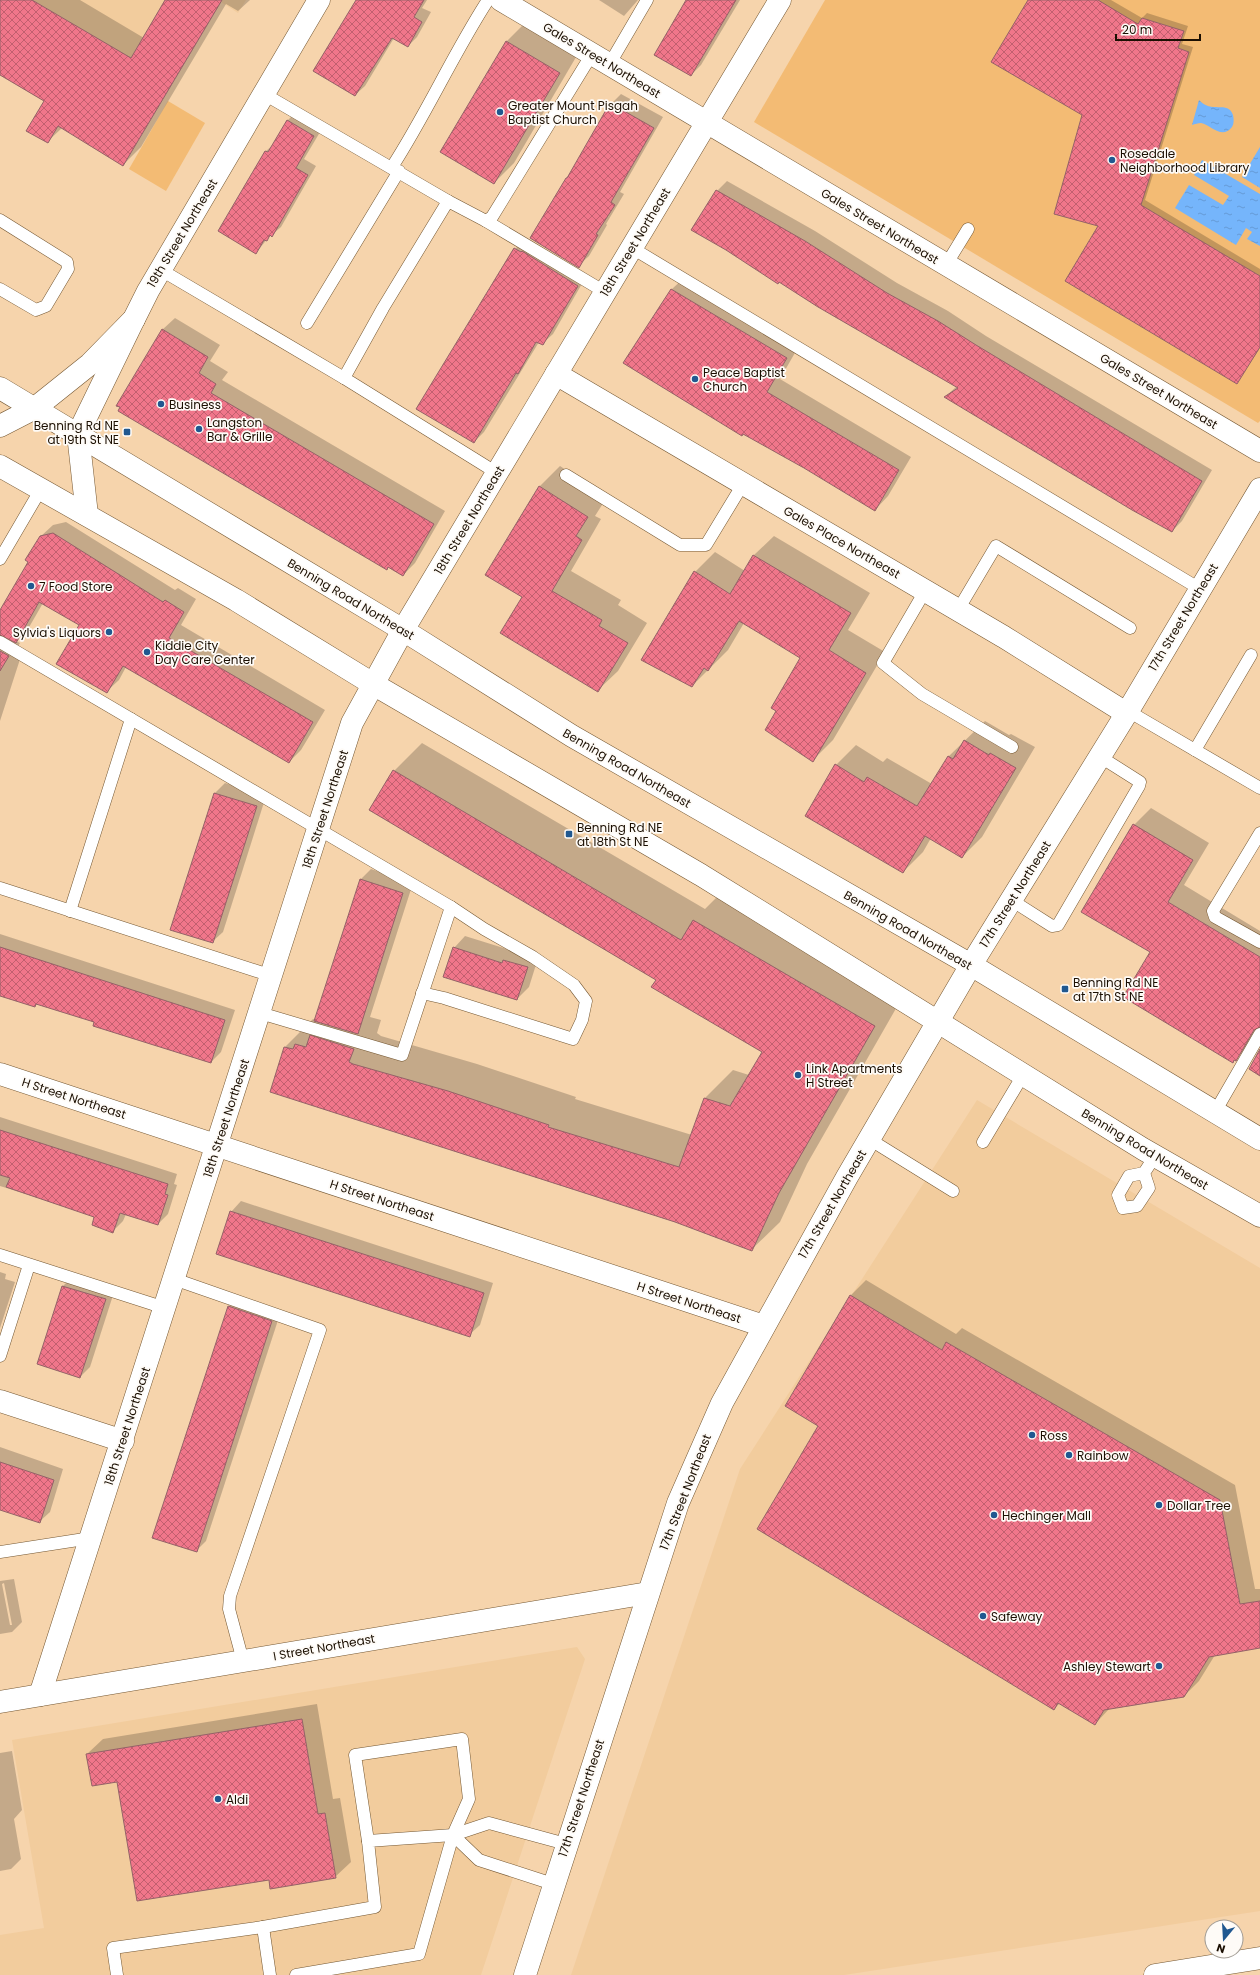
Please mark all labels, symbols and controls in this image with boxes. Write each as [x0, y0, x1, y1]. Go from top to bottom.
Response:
scale bar [1116, 16, 1200, 42]
street label: Gales Street Northeast [540, 18, 664, 102]
text: 20 m [1122, 21, 1152, 38]
place label: Greater Mount Pisgah Baptist Church [508, 97, 638, 128]
marker: Greater Mount Pisgah Baptist Church [495, 107, 505, 117]
place label: Rosedale Neighborhood Library [1120, 145, 1250, 176]
marker: Rosedale Neighborhood Library [1107, 155, 1117, 165]
street label: 19th Street Northeast [143, 176, 221, 290]
street label: Gales Street Northeast [818, 184, 942, 268]
street label: 18th Street Northeast [596, 185, 674, 299]
street label: Gales Street Northeast [1097, 349, 1221, 433]
place label: Peace Baptist Church [703, 364, 785, 395]
marker: Peace Baptist Church [690, 374, 700, 384]
place label: Business [169, 396, 221, 413]
marker: Business [156, 399, 166, 409]
place label: Langston Bar & Grille [207, 414, 272, 445]
place label: Benning Rd NE at 19th St NE [34, 417, 119, 448]
marker: Langston Bar & Grille [194, 424, 204, 434]
marker: Benning Rd NE at 19th St NE [122, 427, 132, 437]
street label: 18th Street Northeast [430, 463, 508, 577]
street label: Gales Place Northeast [781, 502, 903, 582]
street label: Benning Road Northeast [284, 554, 418, 644]
street label: 17th Street Northeast [1144, 560, 1222, 674]
place label: 7 Food Store [39, 578, 113, 595]
marker: 7 Food Store [26, 581, 36, 591]
place label: Sylvia's Liquors [13, 624, 101, 641]
marker: Sylvia's Liquors [104, 627, 114, 637]
place label: Kiddie City Day Care Center [155, 637, 255, 668]
marker: Kiddie City Day Care Center [142, 647, 152, 657]
street label: Benning Road Northeast [560, 724, 694, 812]
street label: 18th Street Northeast [298, 747, 352, 871]
place label: Benning Rd NE at 18th St NE [577, 819, 662, 850]
marker: Benning Rd NE at 18th St NE [564, 829, 574, 839]
street label: 17th Street Northeast [975, 837, 1055, 951]
street label: Benning Road Northeast [841, 886, 975, 974]
place label: Benning Rd NE at 17th St NE [1073, 974, 1158, 1005]
marker: Benning Rd NE at 17th St NE [1060, 984, 1070, 994]
street label: 18th Street Northeast [199, 1056, 253, 1180]
place label: Link Apartments H Street [806, 1060, 902, 1091]
marker: Link Apartments H Street [793, 1070, 803, 1080]
street label: H Street Northeast [20, 1073, 128, 1123]
street label: Benning Road Northeast [1078, 1104, 1212, 1194]
street label: 17th Street Northeast [794, 1147, 870, 1261]
street label: H Street Northeast [328, 1175, 436, 1225]
street label: H Street Northeast [635, 1277, 743, 1327]
street label: 18th Street Northeast [100, 1364, 154, 1488]
place label: Ross [1040, 1427, 1068, 1444]
marker: Ross [1027, 1430, 1037, 1440]
street label: 17th Street Northeast [655, 1432, 715, 1552]
place label: Rainbow [1077, 1447, 1129, 1464]
marker: Rainbow [1064, 1450, 1074, 1460]
place label: Dollar Tree [1167, 1497, 1231, 1514]
marker: Dollar Tree [1154, 1500, 1164, 1510]
place label: Hechinger Mall [1002, 1507, 1091, 1524]
marker: Hechinger Mall [989, 1510, 999, 1520]
place label: Safeway [991, 1608, 1042, 1625]
marker: Safeway [978, 1611, 988, 1621]
street label: I Street Northeast [272, 1630, 376, 1664]
place label: Ashley Stewart [1063, 1658, 1151, 1675]
marker: Ashley Stewart [1154, 1661, 1164, 1671]
street label: 17th Street Northeast [554, 1737, 608, 1859]
place label: Aldi [226, 1791, 248, 1808]
marker: Aldi [213, 1794, 223, 1804]
north arrow [1204, 1919, 1244, 1959]
text: N [1214, 1940, 1227, 1957]

